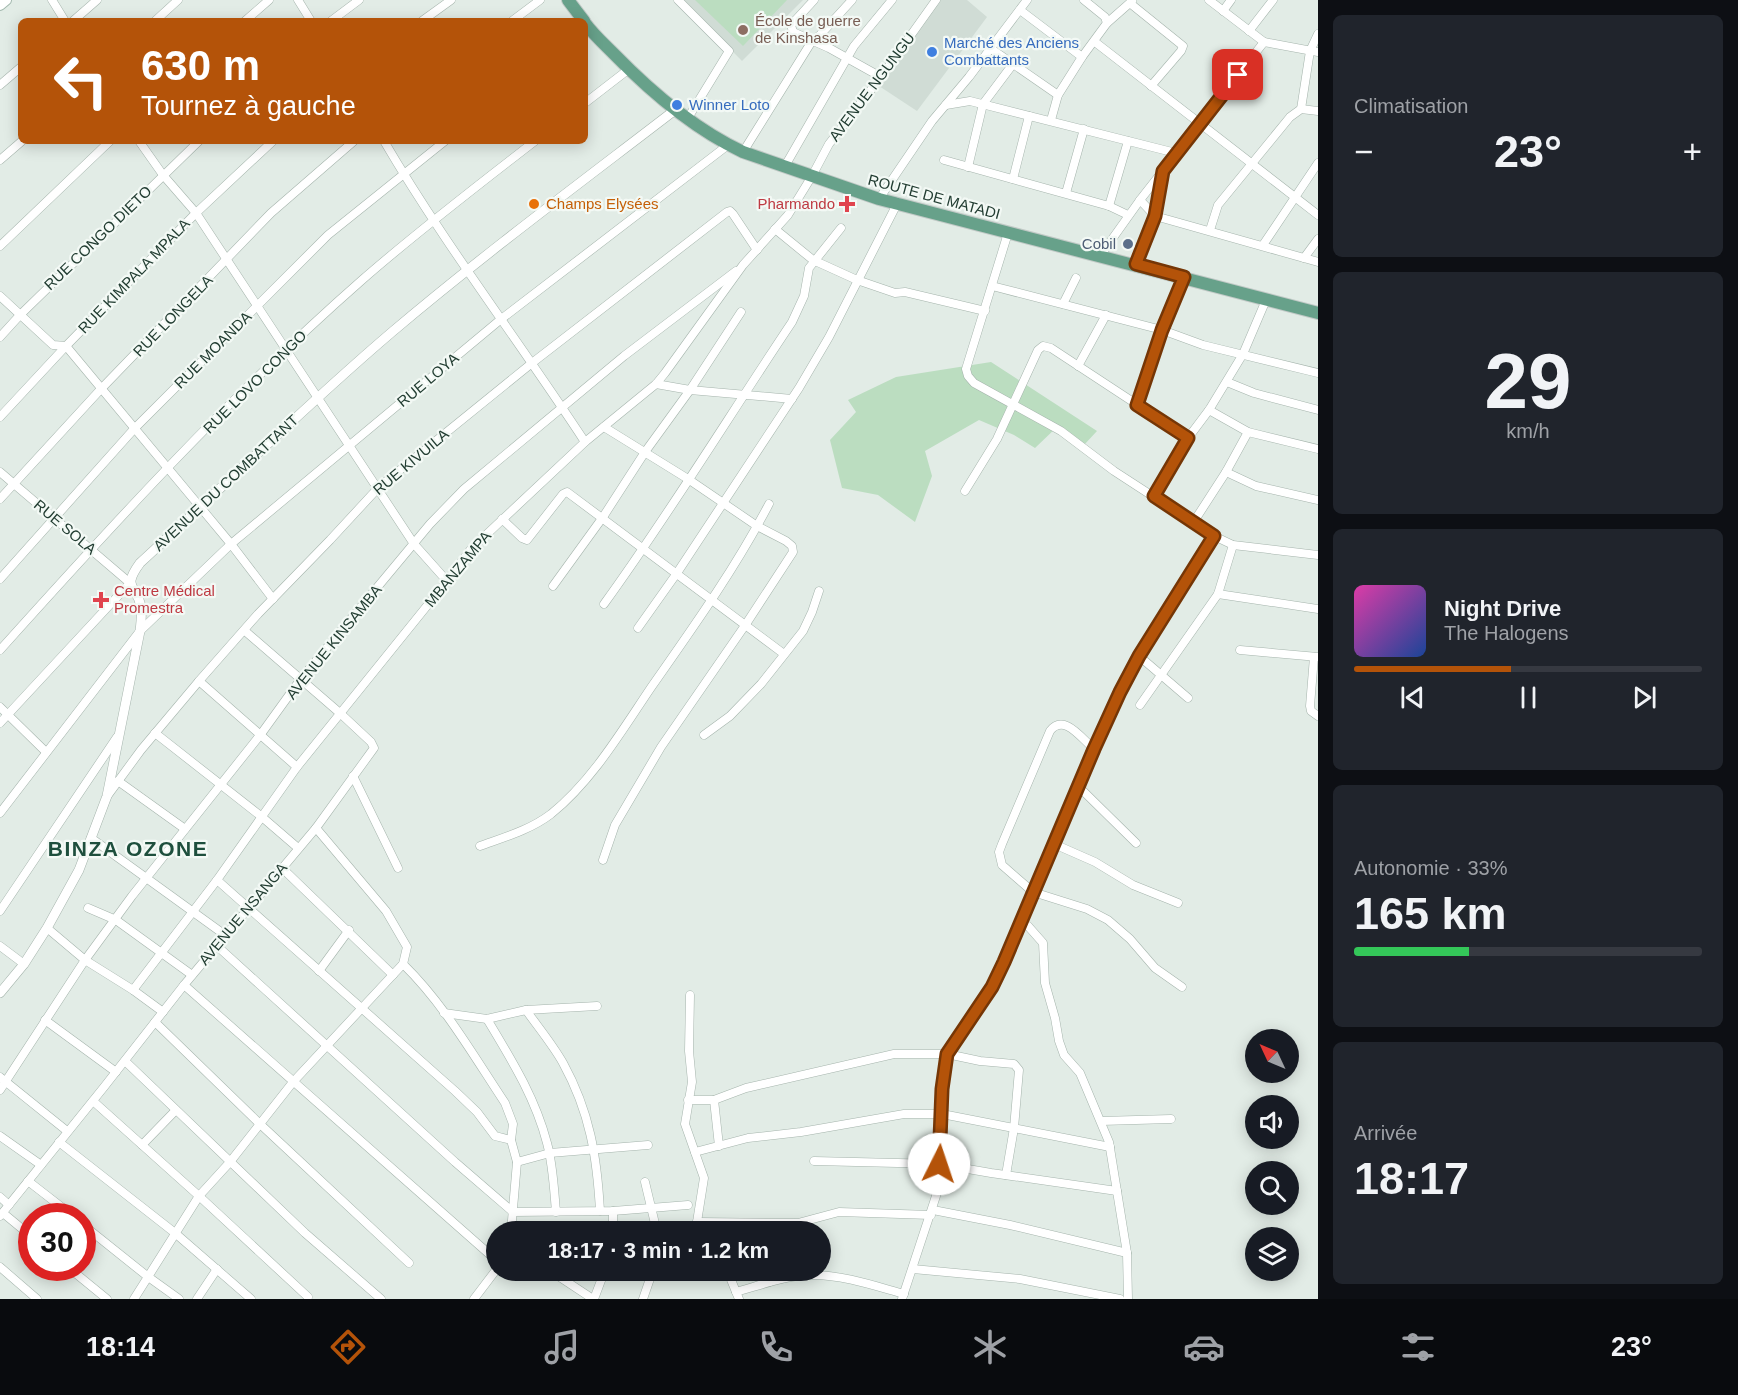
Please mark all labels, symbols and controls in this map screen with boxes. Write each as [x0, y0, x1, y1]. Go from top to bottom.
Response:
place label: École de guerre de Kinshasa [755, 12, 861, 46]
marker: École de guerre de Kinshasa [736, 23, 750, 37]
street label: AVENUE NGUNGU [825, 29, 918, 144]
place label: Marché des Anciens Combattants [944, 34, 1079, 68]
icon: left [42, 42, 120, 120]
text: 630 m [141, 42, 260, 89]
marker: Marché des Anciens Combattants [925, 45, 939, 59]
pin [1212, 49, 1263, 100]
icon: arrive [1221, 58, 1254, 91]
text: Tournez à gauche [141, 91, 356, 121]
text: Climatisation [1354, 95, 1468, 117]
place label: Winner Loto [689, 96, 770, 113]
marker: Winner Loto [670, 98, 684, 112]
text: 23° [1494, 126, 1562, 177]
text: − [1354, 133, 1373, 170]
text: + [1683, 133, 1702, 170]
street label: ROUTE DE MATADI [866, 171, 1002, 222]
street label: RUE CONGO DIETO [41, 182, 155, 293]
place label: Champs Elysées [546, 195, 659, 212]
place label: Pharmando [757, 195, 835, 212]
marker: Champs Elysées [527, 197, 541, 211]
marker: Pharmando [840, 197, 854, 211]
street label: RUE KIMPALA MPALA [74, 215, 193, 337]
place label: Cobil [1082, 235, 1116, 252]
marker: Cobil [1121, 237, 1135, 251]
street label: RUE LONGELA [129, 271, 216, 360]
street label: RUE MOANDA [171, 308, 255, 392]
street label: RUE LOVO CONGO [200, 327, 310, 437]
text: 29 [1485, 337, 1571, 425]
street label: RUE LOYA [394, 349, 462, 410]
street label: AVENUE DU COMBATTANT [150, 411, 302, 554]
text: km/h [1506, 420, 1550, 442]
street label: RUE KIVUILA [369, 425, 452, 498]
street label: RUE SOLA [31, 496, 100, 558]
street label: MBANZAMPA [421, 527, 494, 610]
street label: AVENUE KINSAMBA [282, 581, 385, 702]
place label: Centre Médical Promestra [114, 582, 215, 616]
marker: Centre Médical Promestra [92, 591, 110, 609]
text: Night Drive [1444, 596, 1561, 621]
text: The Halogens [1444, 622, 1569, 644]
icon: previous [1396, 681, 1429, 714]
icon: pause [1512, 681, 1545, 714]
icon: next [1628, 681, 1661, 714]
district label: BINZA OZONE [48, 837, 208, 860]
text: Autonomie · 33% [1354, 857, 1507, 879]
street label: AVENUE NSANGA [195, 859, 290, 968]
text: 165 km [1354, 888, 1507, 939]
north arrow [1245, 1029, 1299, 1083]
map controls [1245, 1029, 1299, 1281]
button: sound [1245, 1095, 1299, 1149]
text: Arrivée [1354, 1122, 1417, 1144]
position arrow [907, 1132, 971, 1196]
text: 18:17 [1354, 1153, 1469, 1204]
button: search [1245, 1161, 1299, 1215]
speed limit sign: 30 [18, 1203, 96, 1281]
button: layers [1245, 1227, 1299, 1281]
text: 18:17 · 3 min · 1.2 km [548, 1238, 769, 1263]
icon: directions [327, 1326, 369, 1368]
icon: music [541, 1326, 583, 1368]
icon: phone [755, 1326, 797, 1368]
icon: climate [969, 1326, 1011, 1368]
icon: car [1183, 1326, 1225, 1368]
icon: filters [1397, 1326, 1439, 1368]
text: 18:14 [86, 1332, 155, 1362]
text: 23° [1611, 1332, 1652, 1362]

